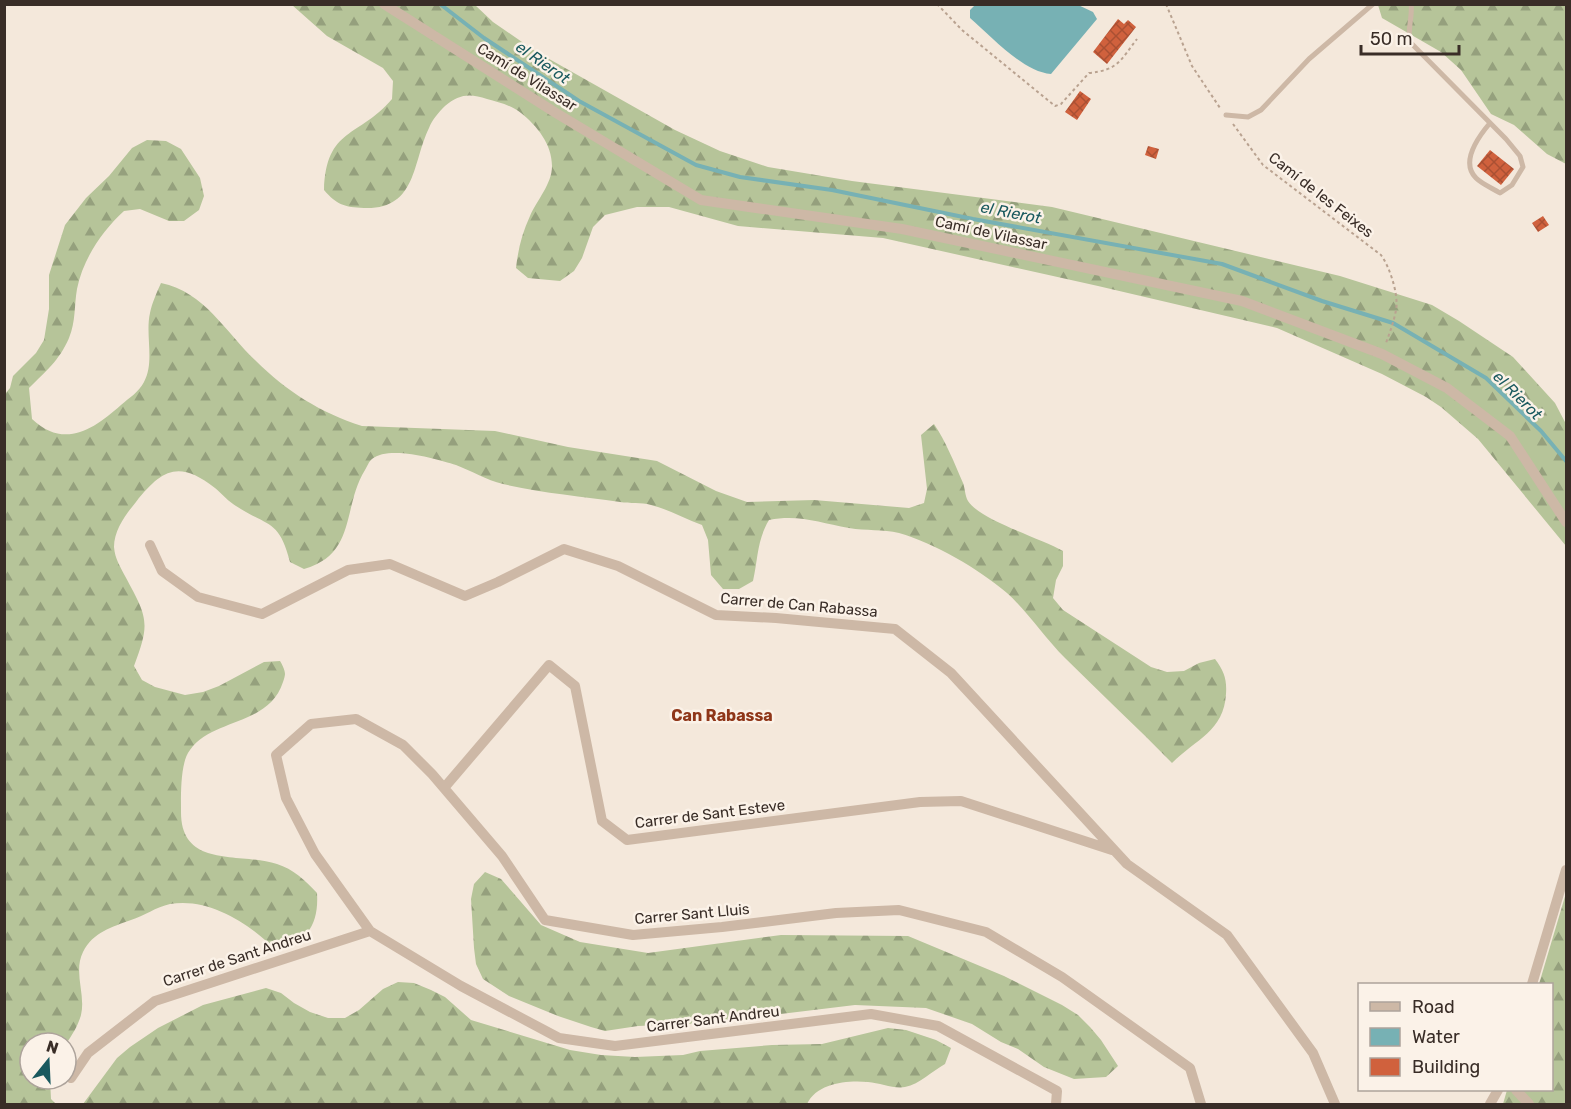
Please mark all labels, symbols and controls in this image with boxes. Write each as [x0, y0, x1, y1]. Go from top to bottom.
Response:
scale bar [1361, 18, 1458, 56]
text: 50 m [1370, 28, 1413, 50]
water label: el Rierot [512, 37, 574, 88]
street label: Camí de Vilassar [474, 39, 580, 115]
street label: Camí de les Feixes [1265, 149, 1377, 242]
water label: el Rierot [979, 197, 1044, 228]
street label: Camí de Vilassar [933, 212, 1049, 254]
water label: el Rierot [1489, 367, 1547, 424]
street label: Carrer de Can Rabassa [720, 589, 878, 621]
district label: Can Rabassa [671, 706, 773, 725]
street label: Carrer de Sant Esteve [634, 796, 786, 832]
street label: Carrer Sant Lluis [634, 900, 751, 928]
street label: Carrer de Sant Andreu [161, 926, 313, 990]
legend [1358, 983, 1553, 1091]
text: Road [1412, 996, 1455, 1018]
street label: Carrer Sant Andreu [646, 1002, 780, 1036]
text: Water [1412, 1026, 1460, 1048]
north arrow [18, 1031, 78, 1091]
text: N [44, 1036, 61, 1058]
text: Building [1412, 1056, 1480, 1078]

